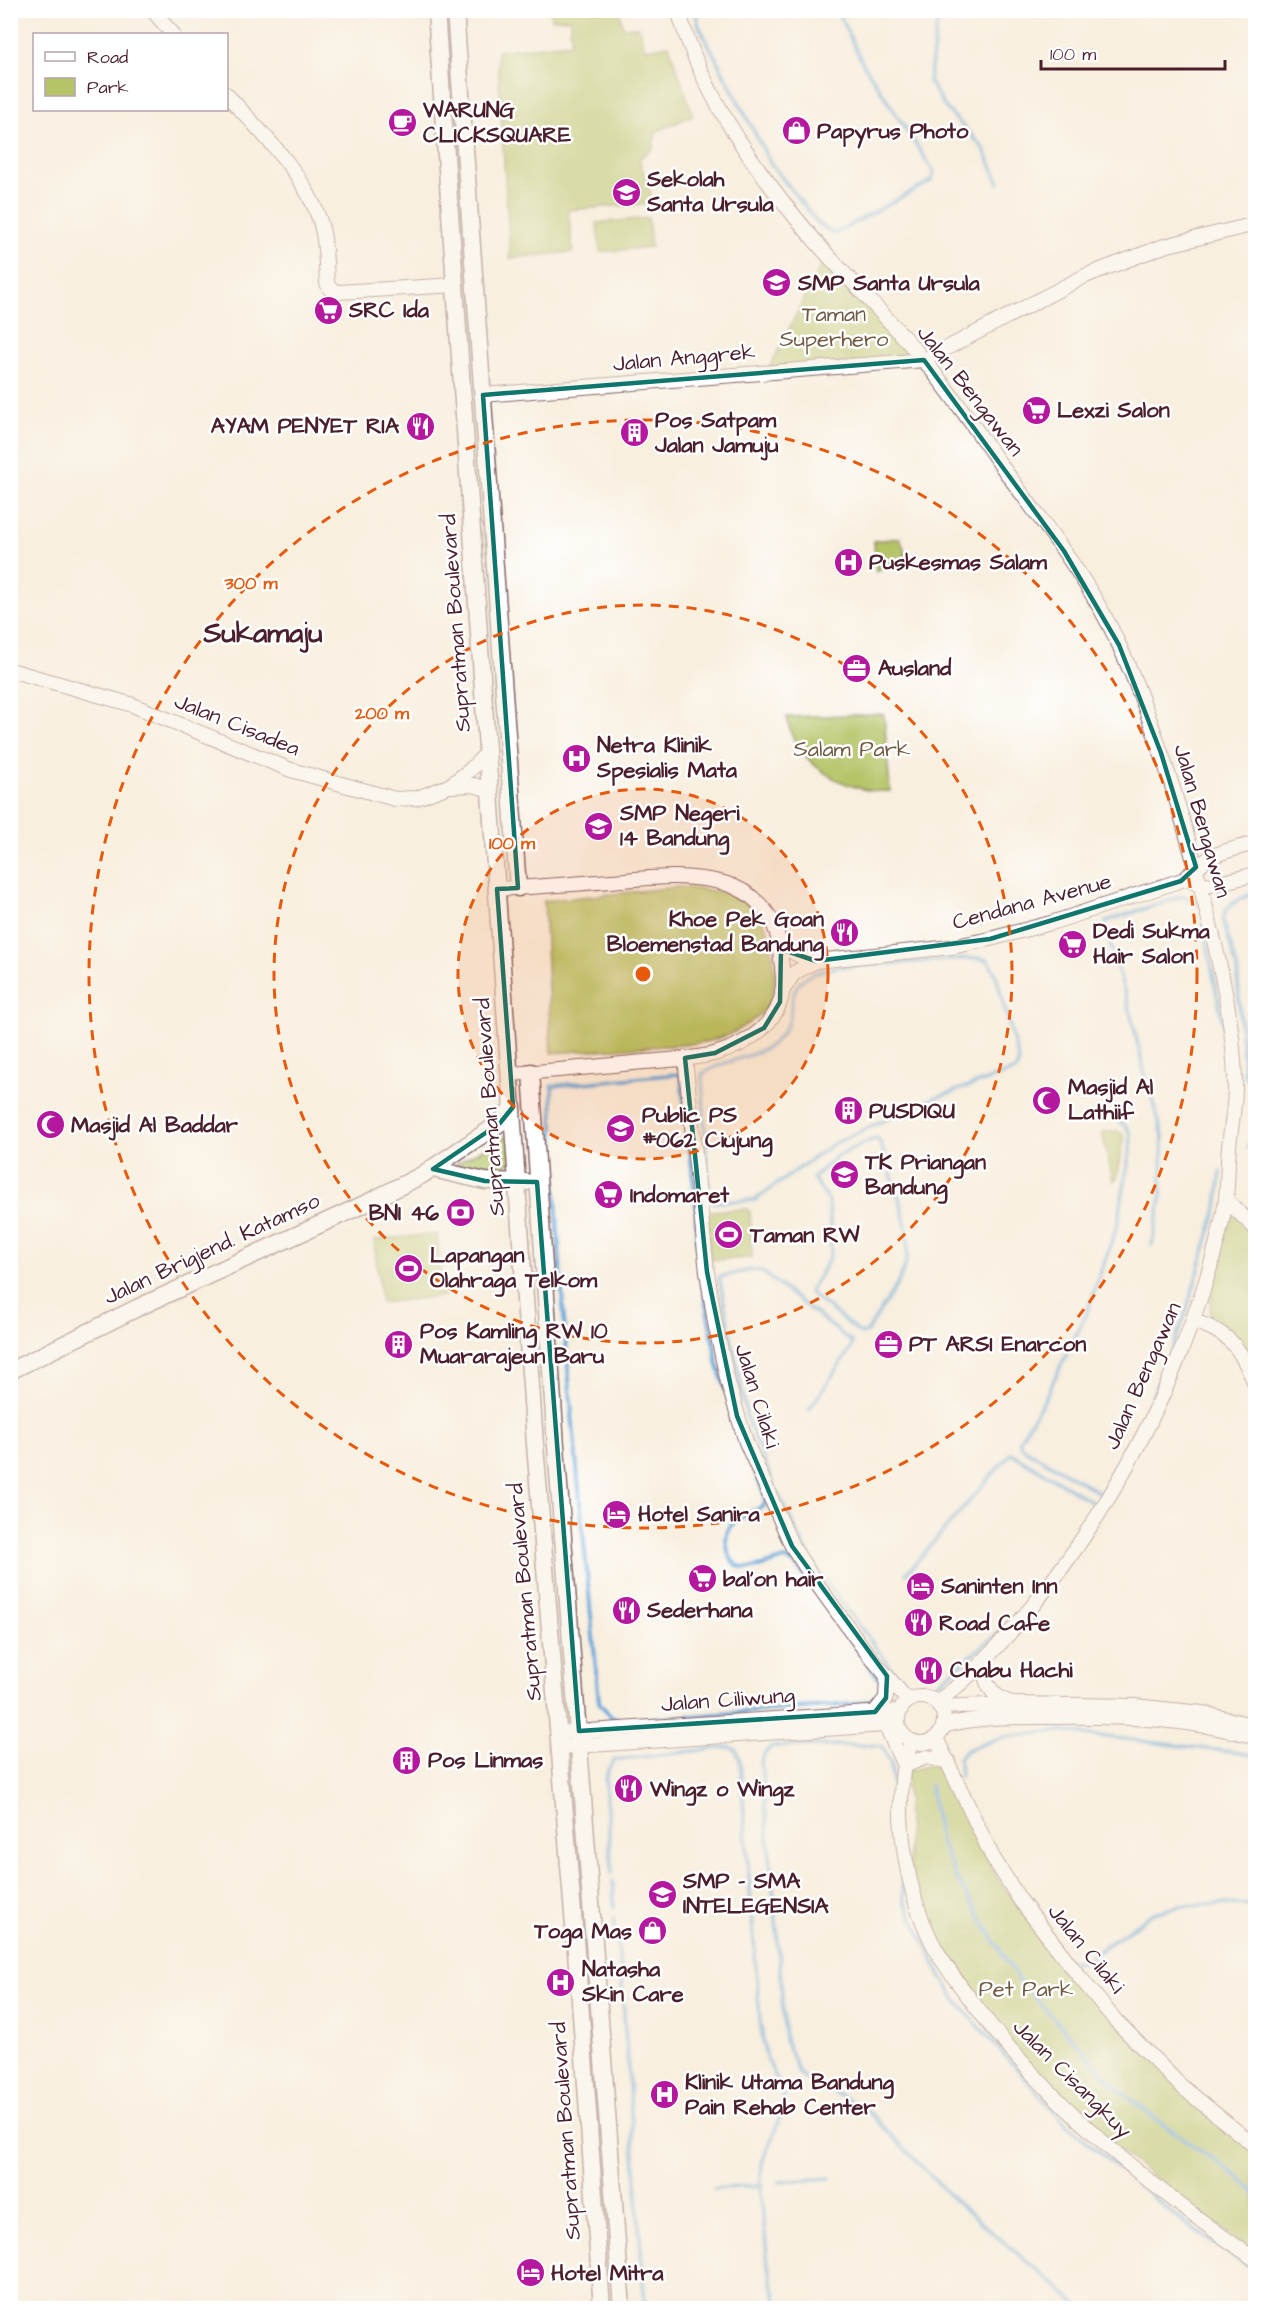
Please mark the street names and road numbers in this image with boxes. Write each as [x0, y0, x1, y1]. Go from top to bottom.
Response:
street label: Jalan Bengawan [908, 319, 1031, 464]
street label: Jalan Anggrek [612, 336, 757, 381]
street label: Supratman Boulevard [433, 513, 479, 733]
street label: Jalan Cisadea [170, 686, 304, 764]
street label: Jalan Bengawan [1164, 741, 1239, 902]
street label: Cendana Avenue [949, 866, 1115, 938]
street label: Supratman Boulevard [467, 997, 513, 1217]
street label: Jalan Brigjend. Katamso [99, 1185, 326, 1314]
street label: Jalan Bengawan [1097, 1297, 1190, 1455]
street label: Jalan Cilaki [726, 1340, 788, 1452]
street label: Supratman Boulevard [500, 1482, 550, 1702]
street label: Jalan Ciliwung [660, 1680, 796, 1721]
street label: Jalan Cilaki [1040, 1897, 1132, 2001]
street label: Jalan Cisangkuy [1005, 2012, 1139, 2146]
street label: Supratman Boulevard [543, 2021, 589, 2241]

